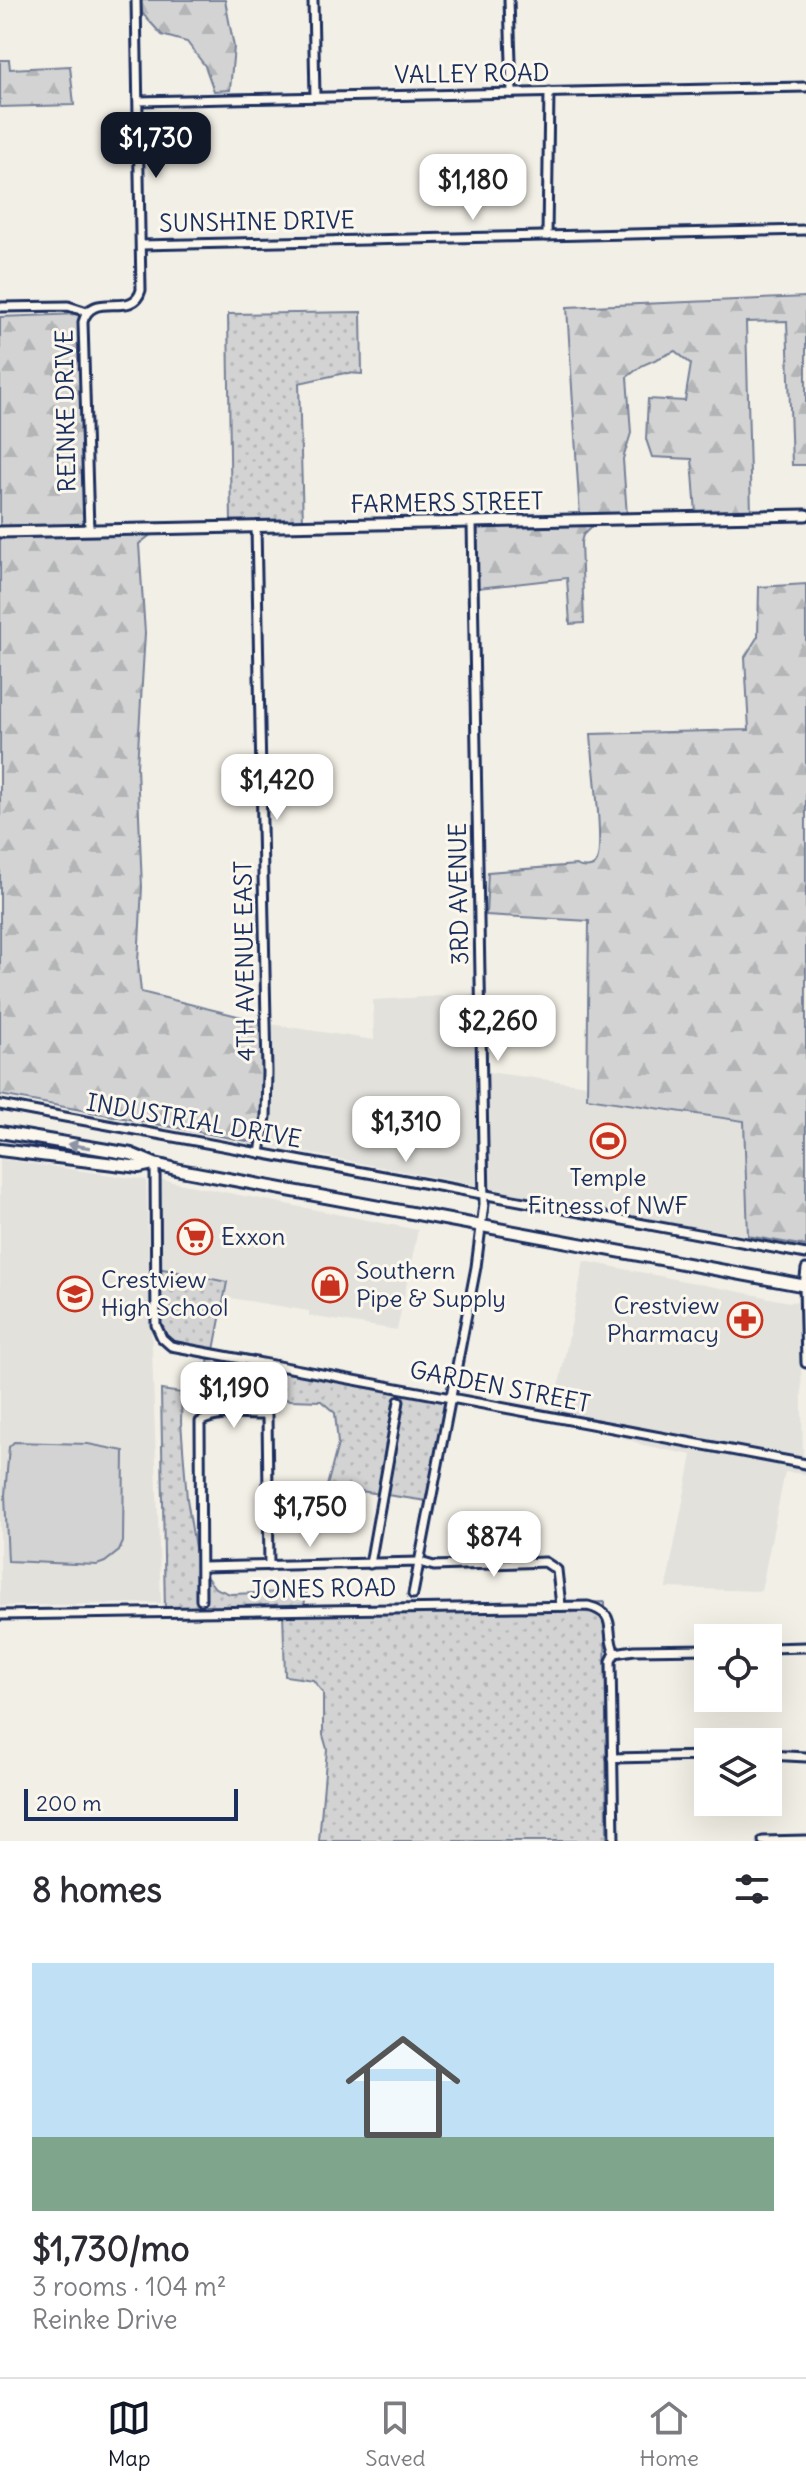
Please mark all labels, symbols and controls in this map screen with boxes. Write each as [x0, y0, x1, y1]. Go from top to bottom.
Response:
street label: VALLEY ROAD [394, 57, 550, 89]
pin: $1,730 [91, 112, 221, 180]
text: $1,730 [119, 121, 193, 154]
pin: $1,180 [408, 154, 538, 222]
text: $1,180 [437, 163, 509, 196]
street label: SUNSHINE DRIVE [159, 204, 355, 238]
street label: REINKE DRIVE [49, 329, 81, 493]
street label: FARMERS STREET [350, 485, 544, 519]
pin: $1,420 [212, 754, 342, 822]
text: $1,420 [239, 763, 315, 796]
street label: 3RD AVENUE [442, 823, 474, 966]
street label: 4TH AVENUE EAST [227, 860, 261, 1062]
pin: $2,260 [433, 995, 563, 1063]
text: $2,260 [458, 1004, 538, 1037]
street label: INDUSTRIAL DRIVE [84, 1086, 304, 1154]
pin: $1,310 [341, 1096, 471, 1164]
text: $1,310 [370, 1105, 442, 1138]
sports icon: Temple Fitness of NWF [589, 1122, 627, 1160]
one-way arrow [67, 1139, 92, 1152]
place label: Temple Fitness of NWF [528, 1162, 688, 1220]
supermarket icon: Exxon [176, 1218, 214, 1256]
place label: Exxon [221, 1221, 286, 1251]
place label: Southern Pipe & Supply [356, 1255, 506, 1313]
place label: Crestview High School [101, 1264, 228, 1322]
shop icon: Southern Pipe & Supply [311, 1266, 349, 1304]
school or university icon: Crestview High School [56, 1275, 94, 1313]
place label: Crestview Pharmacy [607, 1290, 719, 1348]
pharmacy icon: Crestview Pharmacy [726, 1301, 764, 1339]
street label: GARDEN STREET [407, 1354, 593, 1418]
pin: $1,190 [169, 1362, 299, 1430]
text: $1,190 [198, 1371, 270, 1404]
pin: $1,750 [245, 1481, 375, 1549]
text: $1,750 [273, 1490, 347, 1523]
pin: $874 [447, 1511, 541, 1579]
text: $874 [466, 1520, 522, 1553]
street label: JONES ROAD [249, 1572, 397, 1604]
map controls [694, 1624, 782, 1816]
button: locate [694, 1624, 782, 1712]
button: layers [694, 1728, 782, 1816]
scale bar [24, 1785, 238, 1821]
text: 200 m [36, 1789, 102, 1817]
icon: filters [730, 1867, 774, 1911]
text: 8 homes [32, 1868, 162, 1911]
icon: home [331, 2015, 475, 2159]
text: $1,730/mo [32, 2227, 190, 2270]
text: 3 rooms · 104 m² [32, 2270, 227, 2303]
text: Reinke Drive [32, 2303, 178, 2336]
tab: Map [107, 2396, 151, 2472]
tab: Saved [365, 2396, 425, 2472]
tab: Home [640, 2396, 699, 2472]

